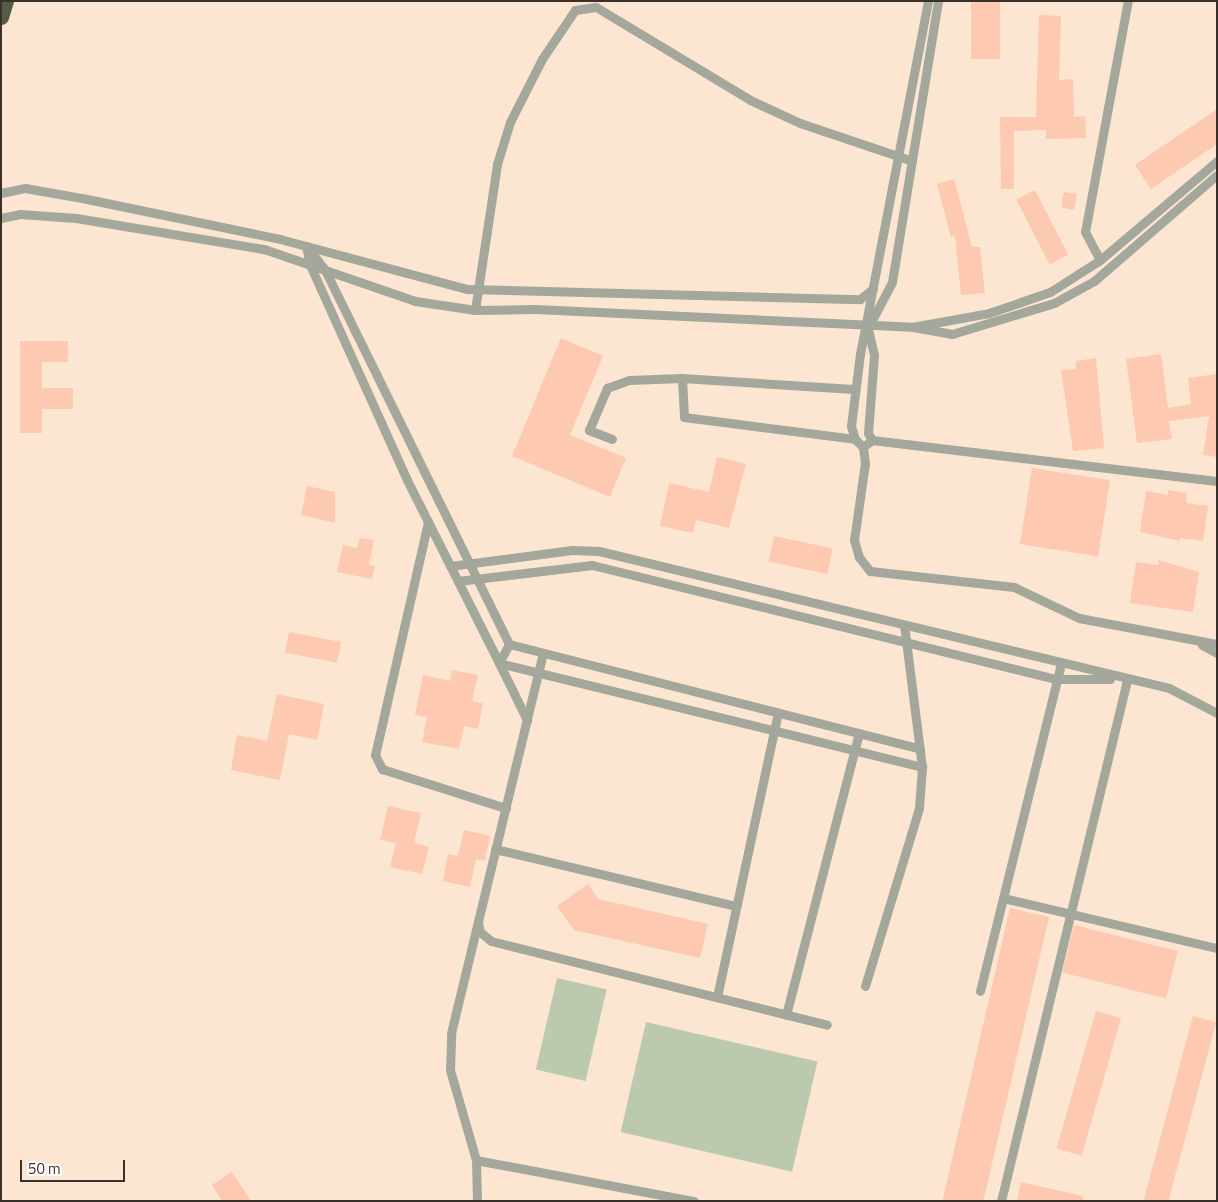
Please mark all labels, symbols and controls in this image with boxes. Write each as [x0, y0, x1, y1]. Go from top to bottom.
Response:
scale bar [22, 1150, 128, 1182]
text: 50 m [28, 1157, 61, 1180]

